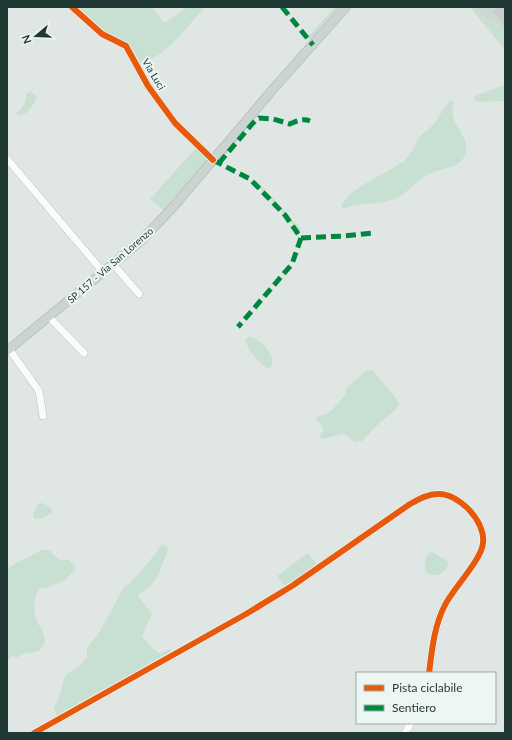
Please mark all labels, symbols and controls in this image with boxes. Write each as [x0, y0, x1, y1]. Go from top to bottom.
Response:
north arrow [16, 16, 56, 56]
text: N [19, 33, 34, 46]
street label: Via Luci [140, 56, 168, 92]
street label: SP 157 - Via San Lorenzo [65, 224, 156, 305]
legend [356, 672, 496, 724]
text: Pista ciclabile [392, 680, 463, 695]
text: Sentiero [392, 700, 436, 715]

